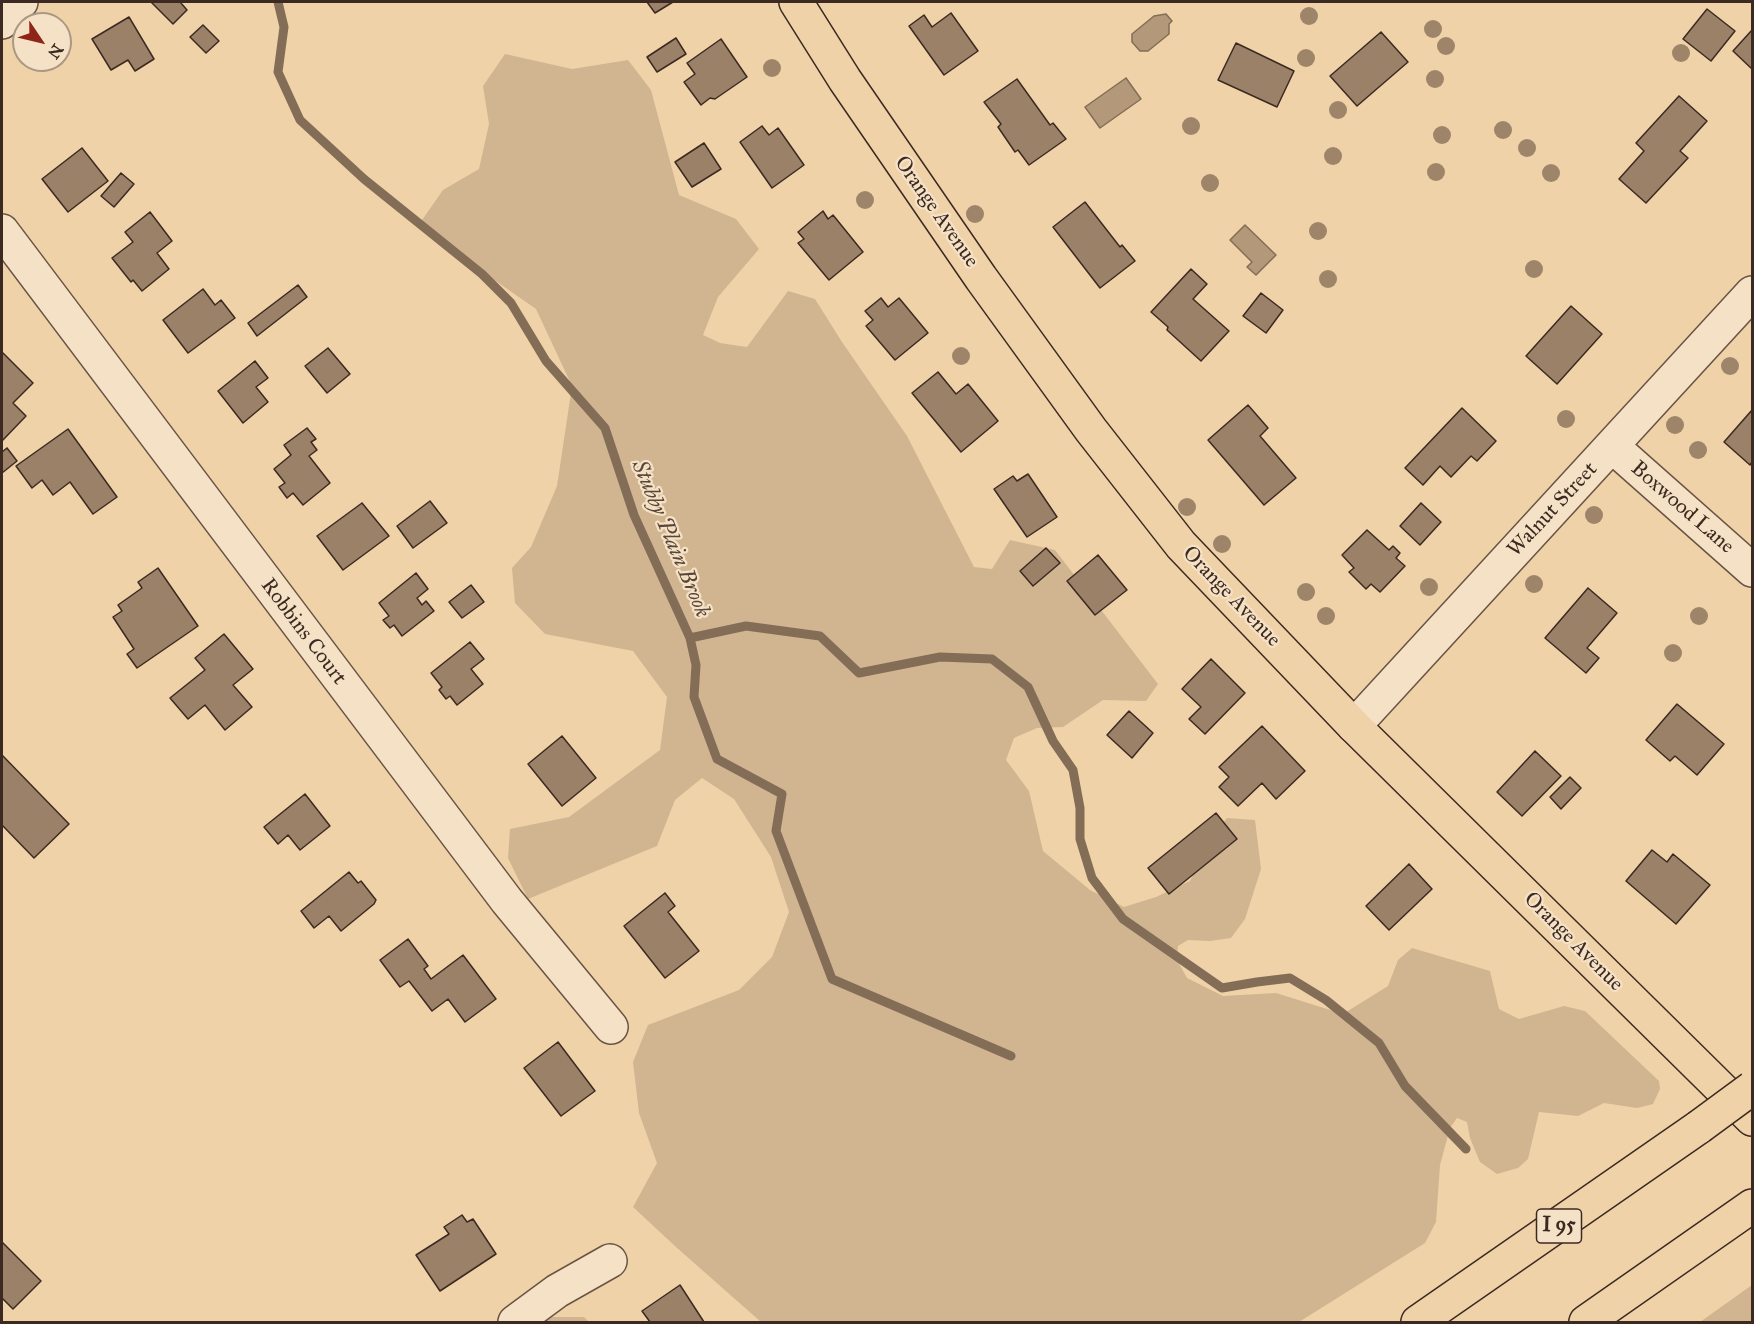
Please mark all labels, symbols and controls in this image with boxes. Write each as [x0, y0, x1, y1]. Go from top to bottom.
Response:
north arrow [12, 12, 72, 72]
text: N [44, 40, 67, 62]
street label: Orange Avenue [888, 151, 984, 273]
water label: Stubby Plain Brook [625, 456, 715, 622]
street label: Boxwood Lane [1625, 456, 1739, 560]
street label: Walnut Street [1503, 458, 1603, 562]
street label: Orange Avenue [1177, 541, 1285, 653]
street label: Robbins Court [255, 574, 351, 690]
street label: Orange Avenue [1518, 887, 1628, 997]
road number: I 95 [1536, 1209, 1582, 1243]

